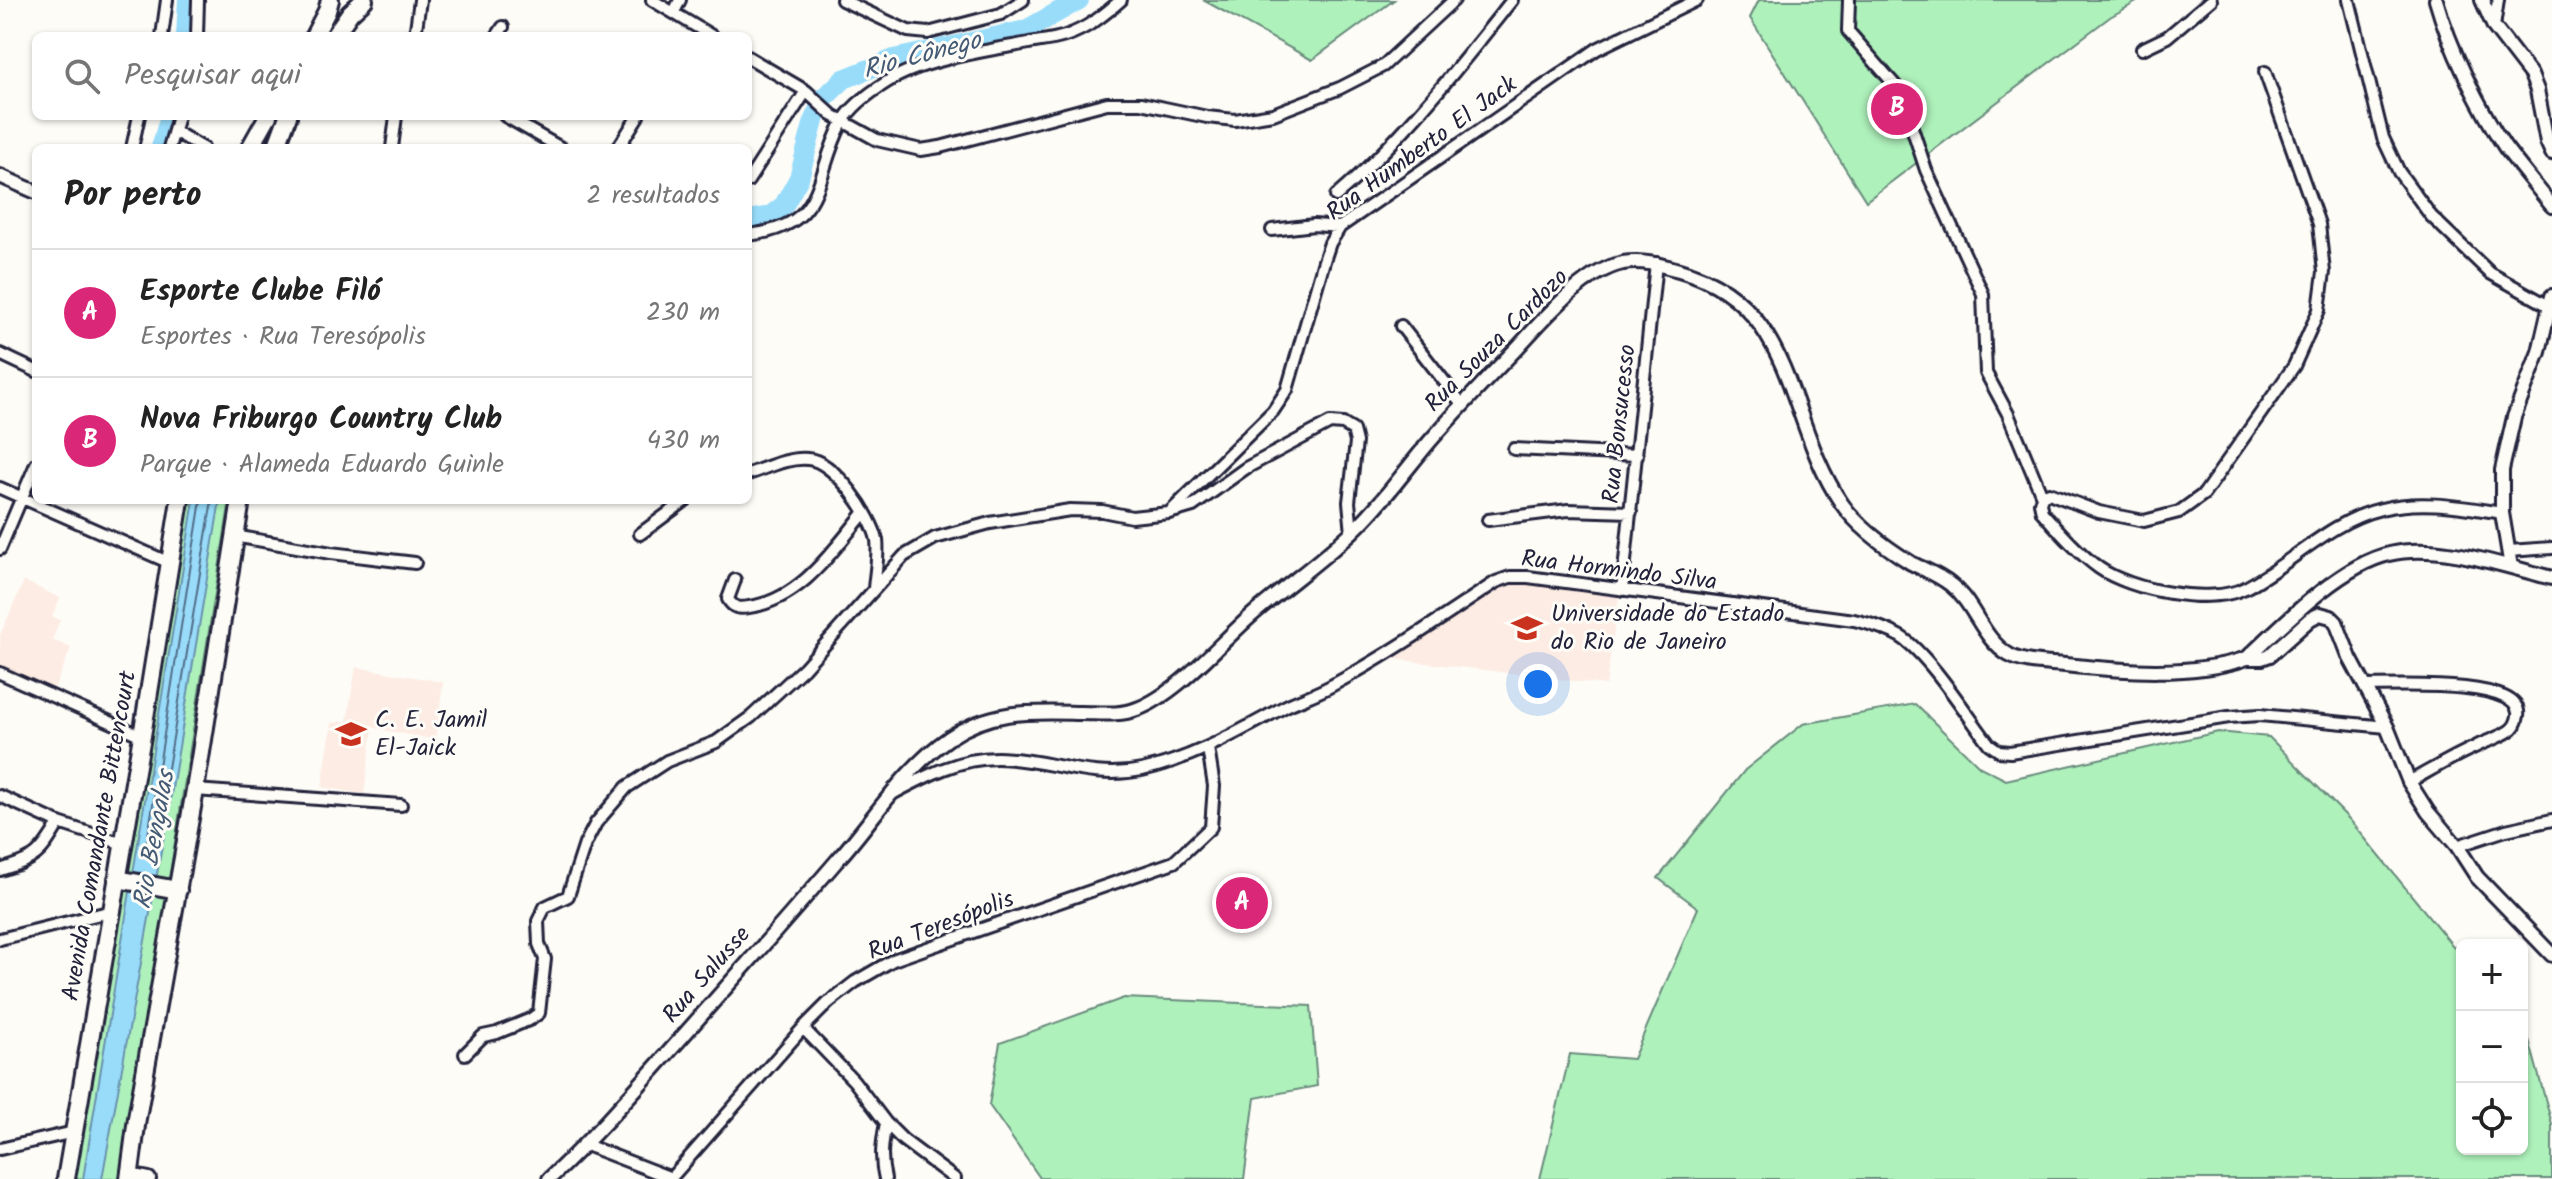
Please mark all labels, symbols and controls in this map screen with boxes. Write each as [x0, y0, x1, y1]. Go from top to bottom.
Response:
water label: Rio Cônego [858, 20, 988, 92]
search box [32, 32, 752, 120]
text: Pesquisar aqui [124, 52, 301, 100]
icon: search [60, 54, 104, 98]
street label: Rua Humberto El Jack [1318, 66, 1526, 232]
pin: B [1871, 79, 1923, 139]
text: Por perto [64, 169, 202, 223]
text: 2 resultados [586, 175, 720, 217]
street label: Rua Souza Cardozo [1416, 260, 1578, 422]
text: Esporte Clube Filó [140, 268, 381, 316]
text: A [82, 292, 98, 334]
text: 230 m [646, 292, 720, 334]
text: Esportes · Rua Teresópolis [140, 316, 426, 358]
street label: Rua Bonsucesso [1592, 342, 1648, 506]
text: Nova Friburgo Country Club [140, 396, 502, 444]
text: B [82, 420, 98, 462]
text: 430 m [647, 420, 720, 462]
text: Parque · Alameda Eduardo Guinle [140, 444, 504, 486]
street label: Rua Hormindo Silva [1519, 540, 1719, 602]
place label: Universidade do Estado do Rio de Janeiro [1551, 595, 1785, 662]
school or university icon: Universidade do Estado do Rio de Janeiro [1510, 611, 1544, 645]
your location [1518, 664, 1558, 704]
street label: Avenida Comandante Bittencourt [52, 667, 148, 1004]
place label: C. E. Jamil El-Jaick [375, 701, 487, 768]
school or university icon: C. E. Jamil El-Jaick [334, 717, 368, 751]
water label: Rio Bengalas [122, 765, 188, 913]
pin: A [1216, 873, 1268, 933]
street label: Rua Teresópolis [862, 880, 1020, 972]
street label: Rua Salusse [653, 917, 761, 1033]
map controls [2456, 939, 2528, 1155]
button: + [2456, 939, 2528, 1011]
button: − [2456, 1011, 2528, 1083]
button: locate [2456, 1083, 2528, 1155]

